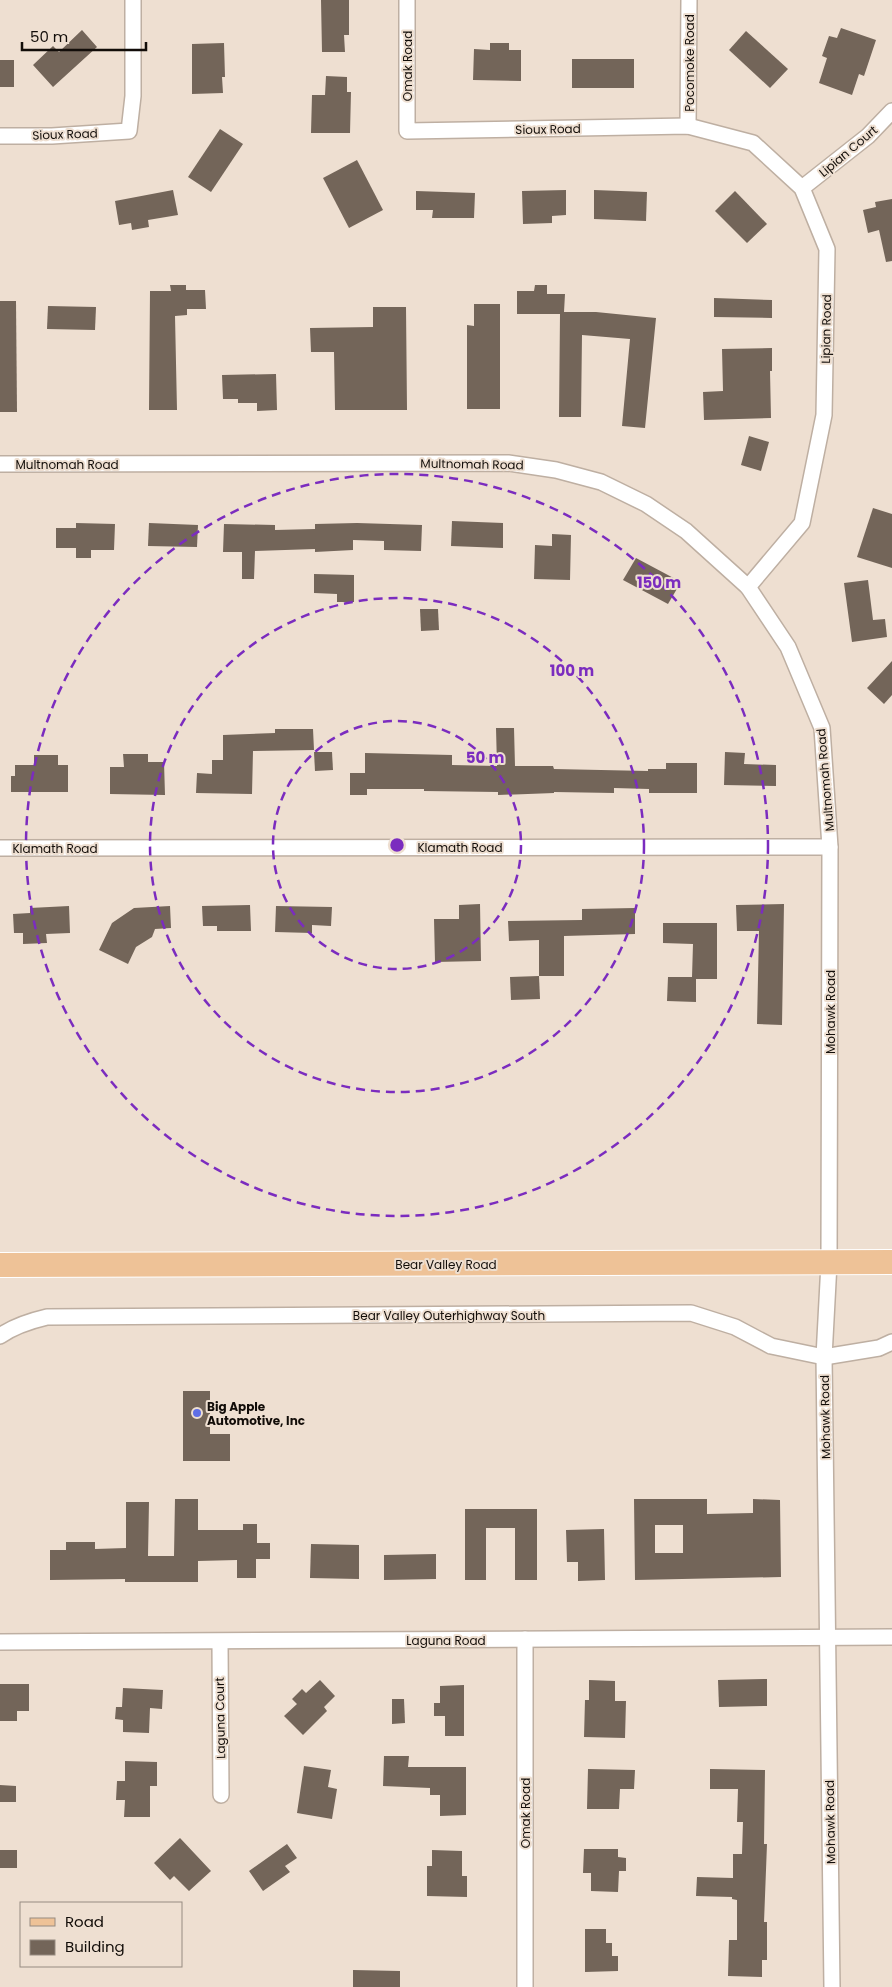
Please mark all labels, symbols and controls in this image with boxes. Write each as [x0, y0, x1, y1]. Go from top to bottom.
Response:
street label: Pocomoke Road [681, 14, 698, 112]
scale bar [22, 20, 146, 52]
text: 50 m [30, 26, 68, 47]
street label: Omak Road [399, 31, 416, 101]
street label: Sioux Road [515, 120, 581, 138]
street label: Lipian Court [815, 121, 881, 181]
street label: Sioux Road [32, 124, 98, 144]
street label: Lipian Road [817, 294, 835, 364]
street label: Multnomah Road [420, 455, 524, 473]
street label: Multnomah Road [15, 456, 119, 473]
text: 150 m [637, 572, 681, 593]
text: 100 m [550, 660, 594, 681]
street label: Multnomah Road [812, 728, 838, 832]
text: 50 m [466, 747, 504, 768]
centre of rings [388, 836, 406, 854]
street label: Klamath Road [417, 839, 503, 856]
street label: Klamath Road [12, 840, 98, 857]
street label: Mohawk Road [822, 970, 839, 1054]
street label: Bear Valley Road [395, 1256, 497, 1273]
street label: Bear Valley Outerhighway South [353, 1307, 545, 1324]
street label: Mohawk Road [816, 1375, 834, 1459]
place label: Big Apple Automotive, Inc [207, 1398, 305, 1429]
marker: Big Apple Automotive, Inc [191, 1407, 203, 1419]
street label: Laguna Road [406, 1632, 486, 1649]
street label: Laguna Court [211, 1677, 229, 1759]
street label: Omak Road [517, 1778, 534, 1848]
street label: Mohawk Road [821, 1780, 839, 1864]
legend [20, 1902, 182, 1967]
text: Road [65, 1911, 104, 1932]
text: Building [65, 1936, 125, 1957]

